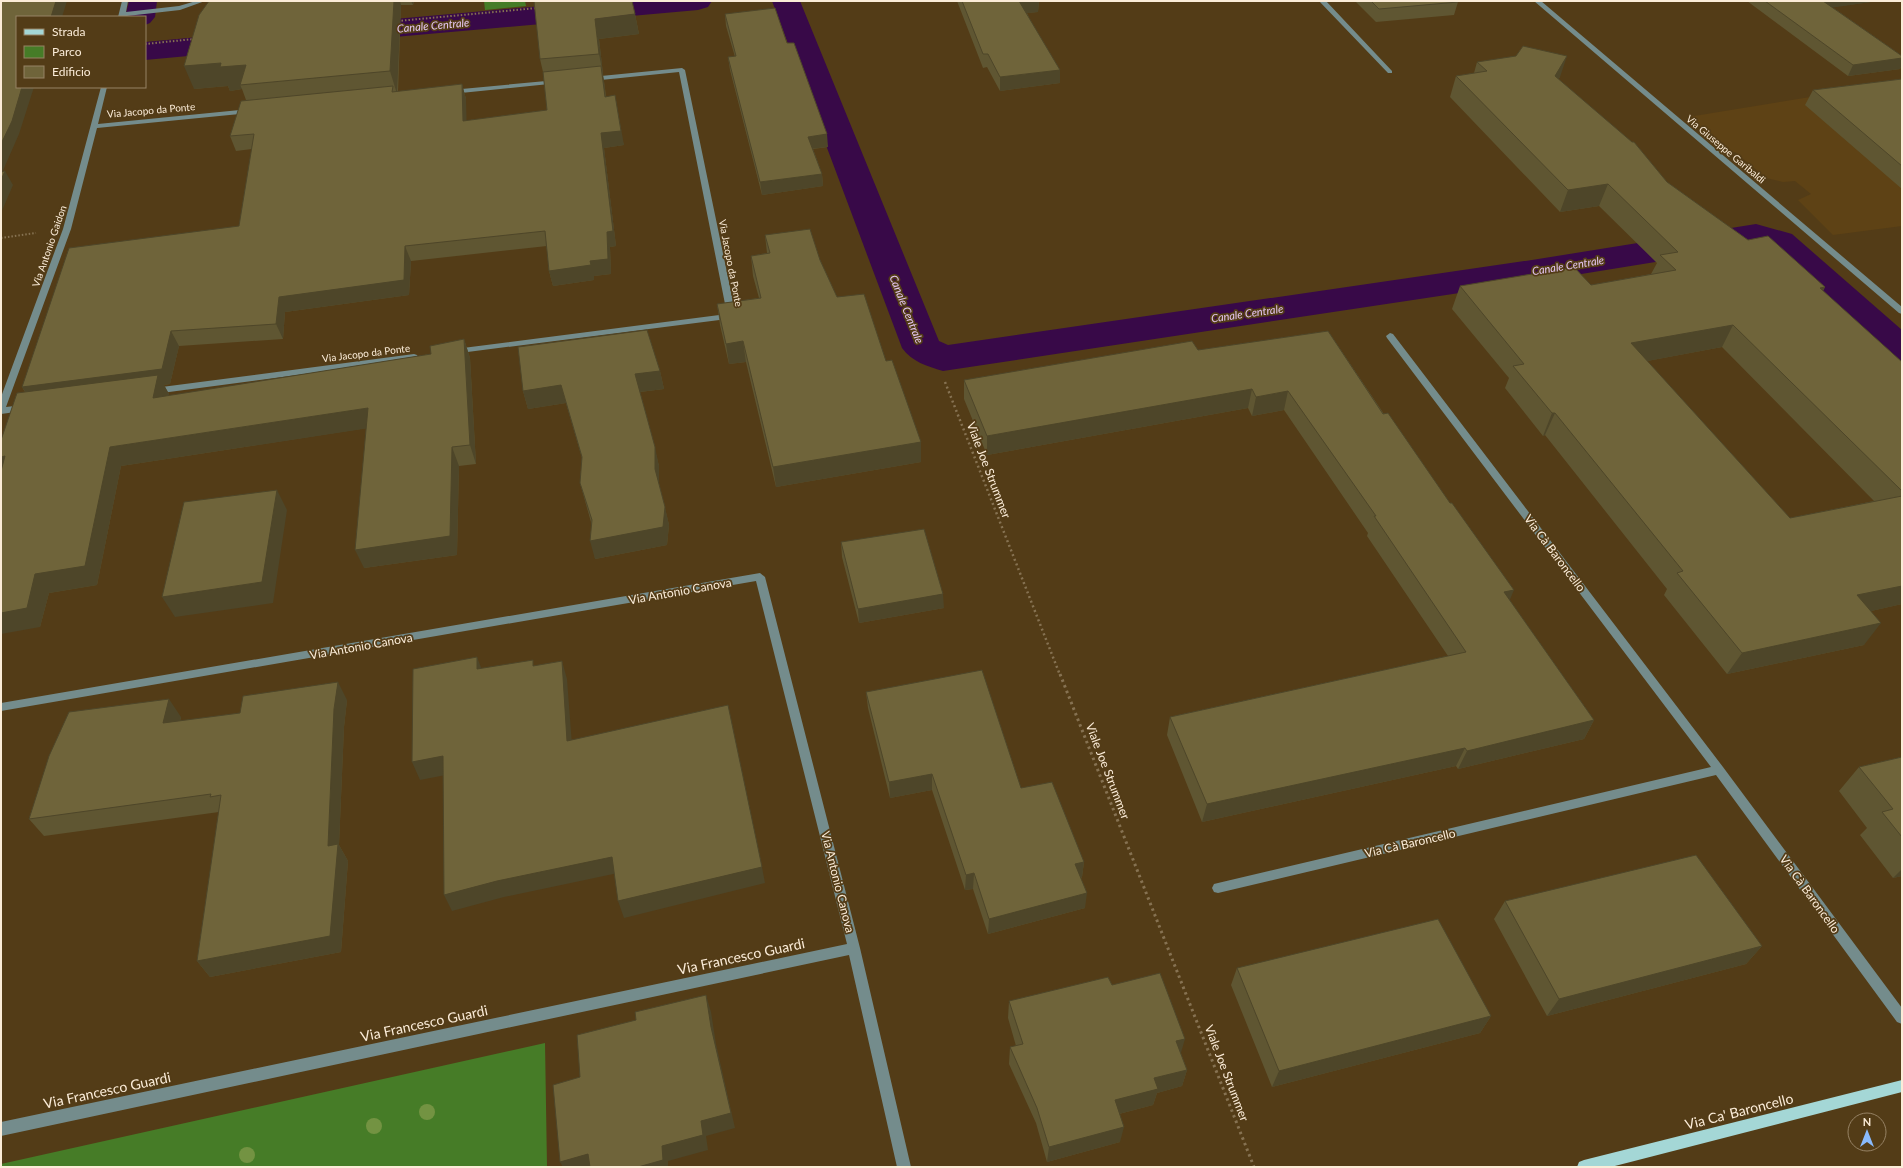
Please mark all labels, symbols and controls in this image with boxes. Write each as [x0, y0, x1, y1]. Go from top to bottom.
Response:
water label: Canale Centrale [396, 15, 470, 35]
legend [16, 16, 146, 88]
text: Strada [52, 24, 85, 39]
text: Parco [52, 44, 82, 59]
text: Edificio [52, 64, 91, 79]
street label: Via Jacopo da Ponte [106, 100, 196, 120]
street label: Via Giuseppe Garibaldi [1684, 112, 1768, 186]
street label: Via Antonio Gaidon [29, 204, 69, 288]
street label: Via Jacopo da Ponte [717, 218, 745, 308]
water label: Canale Centrale [1531, 253, 1605, 277]
water label: Canale Centrale [887, 273, 927, 345]
water label: Canale Centrale [1210, 302, 1284, 324]
street label: Via Jacopo da Ponte [321, 342, 411, 364]
street label: Viale Joe Strummer [964, 420, 1014, 521]
street label: Via Cà Baroncello [1521, 511, 1589, 595]
street label: Via Antonio Canova [627, 575, 733, 607]
street label: Via Antonio Canova [308, 630, 414, 662]
street label: Viale Joe Strummer [1083, 721, 1133, 822]
street label: Via Cà Baroncello [1363, 825, 1457, 861]
street label: Via Antonio Canova [818, 830, 858, 934]
street label: Via Cà Baroncello [1777, 852, 1843, 936]
street label: Via Francesco Guardi [676, 934, 806, 978]
street label: Via Francesco Guardi [359, 1001, 489, 1045]
street label: Viale Joe Strummer [1202, 1023, 1252, 1124]
street label: Via Francesco Guardi [42, 1068, 172, 1112]
street label: Via Ca' Baroncello [1683, 1089, 1795, 1133]
north arrow [1847, 1112, 1887, 1152]
text: N [1863, 1115, 1871, 1128]

